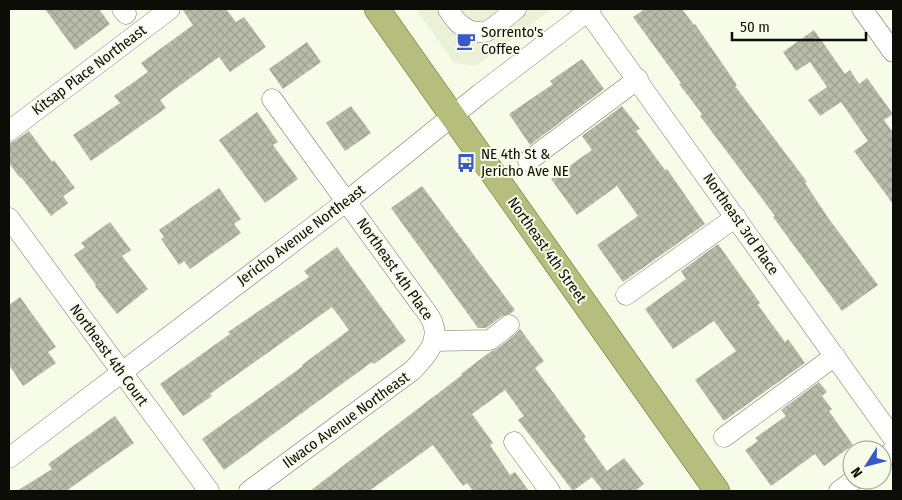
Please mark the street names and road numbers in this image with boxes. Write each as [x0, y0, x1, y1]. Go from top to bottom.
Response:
street label: Kitsap Place Northeast [28, 21, 150, 119]
street label: Northeast 3rd Place [699, 170, 783, 278]
street label: Jericho Avenue Northeast [233, 181, 369, 289]
street label: Northeast 4th Street [504, 194, 590, 306]
street label: Northeast 4th Place [353, 214, 437, 324]
street label: Northeast 4th Court [66, 301, 152, 409]
street label: Ilwaco Avenue Northeast [279, 368, 413, 472]

